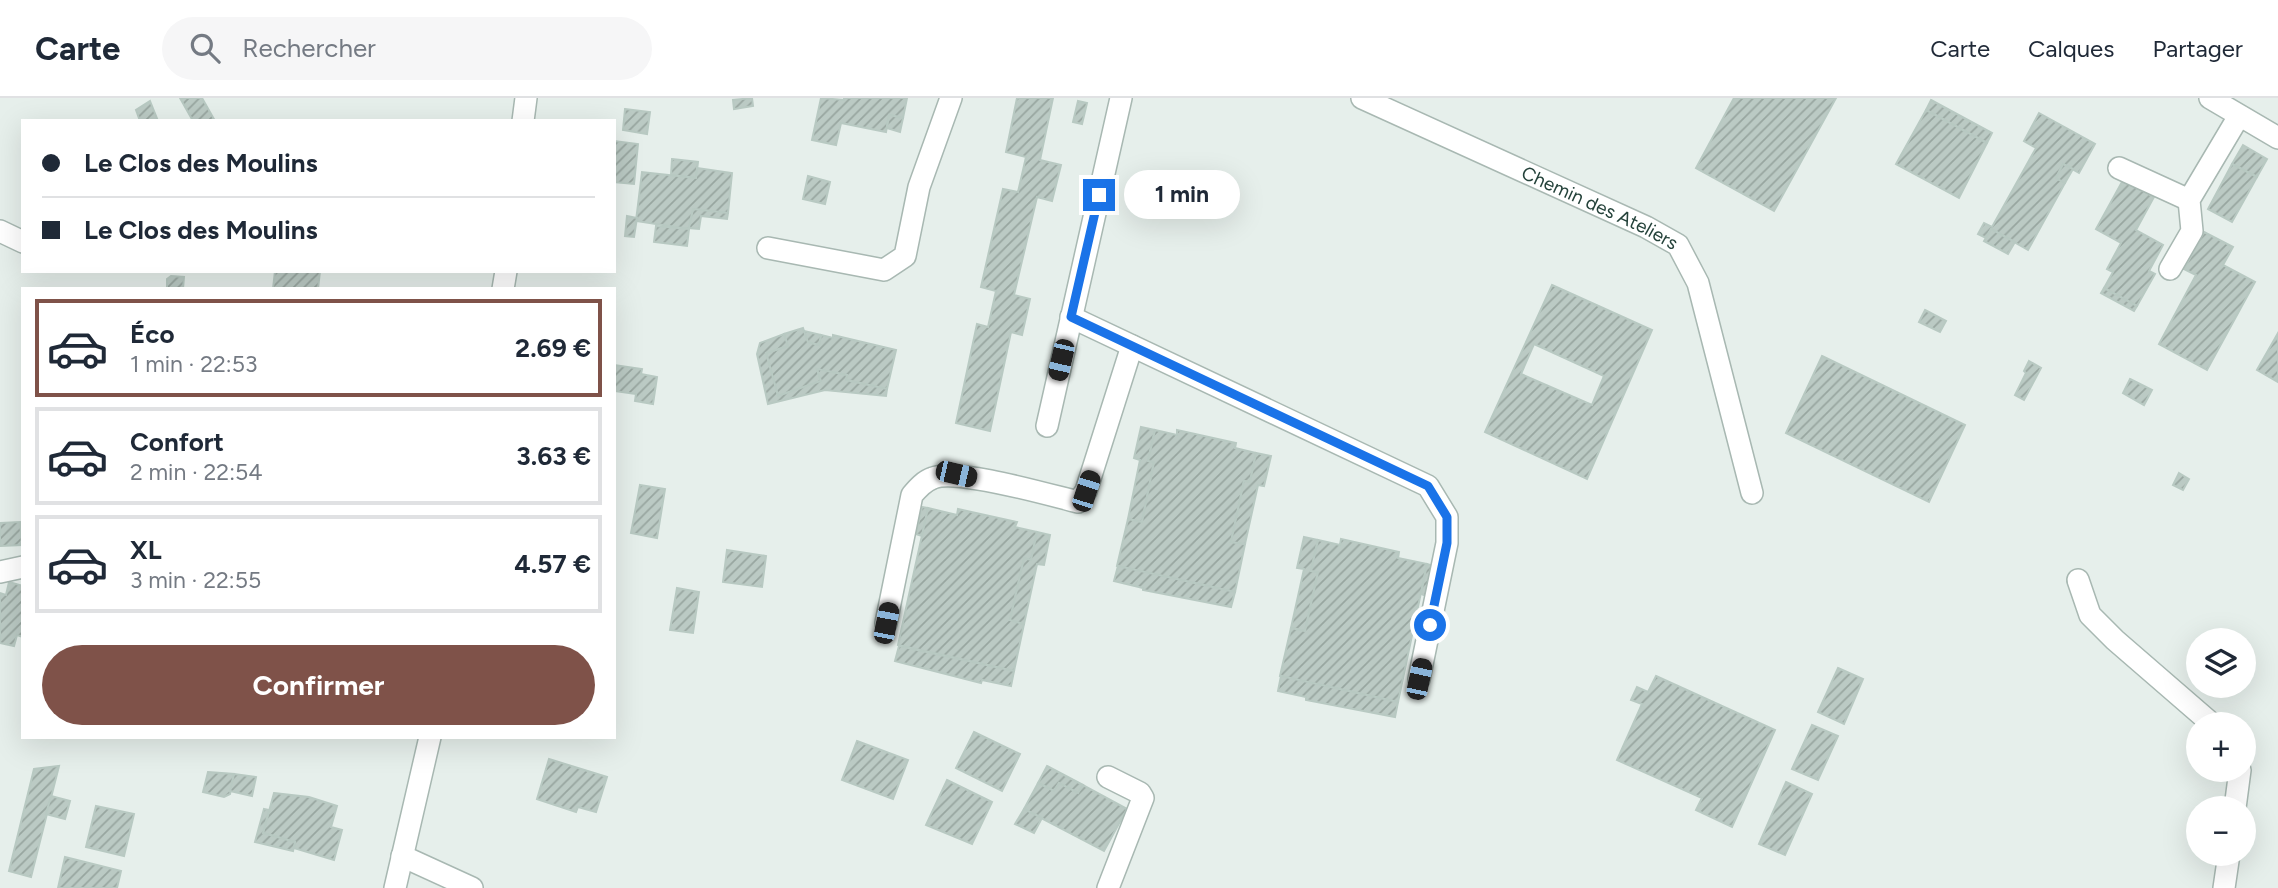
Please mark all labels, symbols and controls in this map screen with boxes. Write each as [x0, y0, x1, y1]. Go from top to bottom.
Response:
search box [162, 17, 652, 80]
text: Carte [35, 29, 120, 68]
icon: search [186, 29, 224, 67]
text: Rechercher [242, 32, 376, 64]
text: Carte [1930, 34, 1990, 63]
text: Calques [2028, 34, 2114, 63]
text: Partager [2152, 34, 2243, 63]
text: Le Clos des Moulins [84, 147, 318, 179]
street label: Chemin des Ateliers [1518, 161, 1682, 255]
callout: 1 min [1124, 170, 1239, 220]
route end [1083, 179, 1115, 211]
text: 1 min [1155, 180, 1209, 208]
text: Le Clos des Moulins [84, 214, 318, 246]
icon: car [46, 317, 109, 380]
text: Éco [130, 318, 175, 350]
text: 2.69 € [515, 332, 591, 364]
car [1047, 337, 1076, 383]
text: 1 min · 22:53 [130, 350, 257, 378]
icon: car [46, 425, 109, 488]
text: Confort [130, 426, 224, 458]
text: 3.63 € [516, 440, 591, 472]
text: 2 min · 22:54 [130, 458, 263, 486]
car [934, 459, 979, 489]
car [1070, 468, 1103, 514]
icon: car [46, 533, 109, 596]
text: XL [130, 534, 162, 566]
text: 4.57 € [514, 548, 591, 580]
text: 3 min · 22:55 [130, 566, 261, 594]
car [872, 600, 901, 646]
route start [1414, 609, 1446, 641]
map controls [2186, 628, 2256, 866]
button: layers [2186, 628, 2256, 698]
button: Confirmer [42, 645, 595, 725]
car [1405, 656, 1434, 702]
button: + [2186, 712, 2256, 782]
button: − [2186, 796, 2256, 866]

